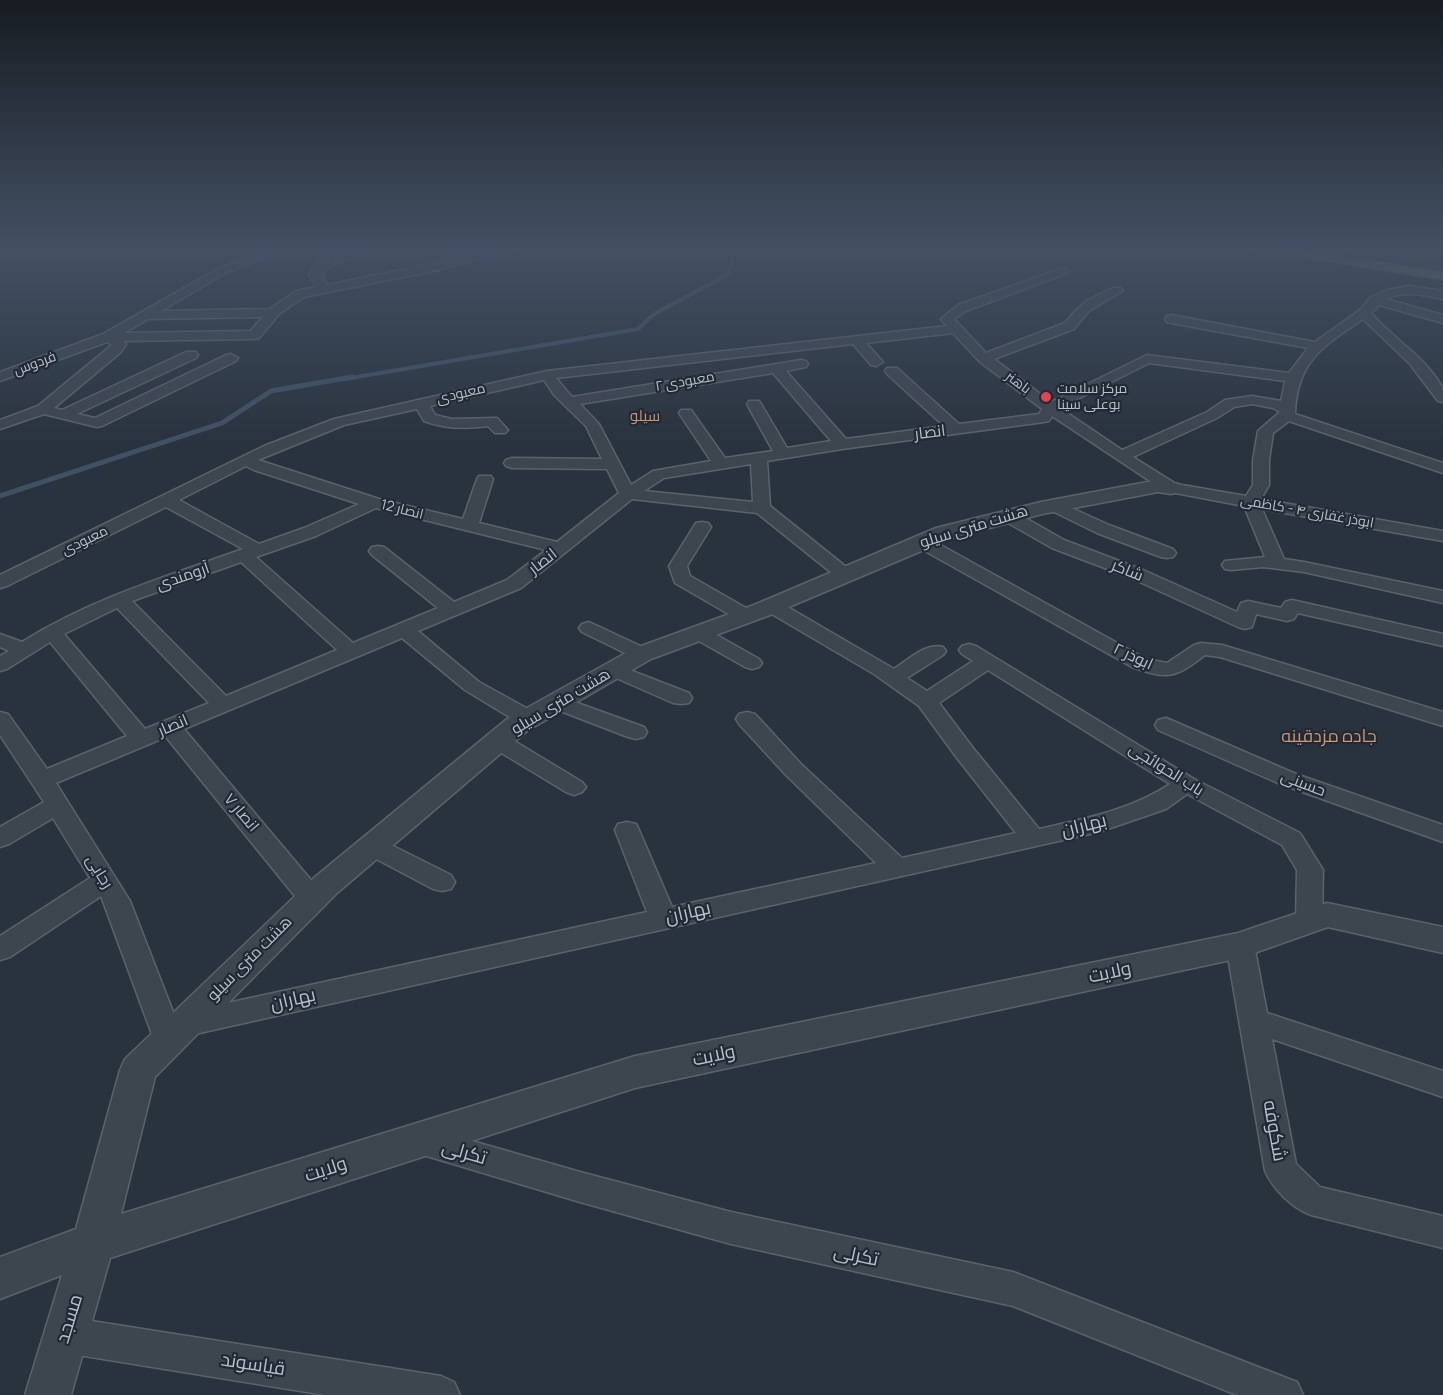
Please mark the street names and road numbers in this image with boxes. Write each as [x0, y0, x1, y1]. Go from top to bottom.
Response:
street label: فردوس [11, 349, 59, 379]
street label: باهنر [1002, 368, 1034, 398]
street label: معبودی ۲ [654, 369, 716, 395]
street label: معبودی [435, 380, 487, 408]
street label: انصار [913, 422, 947, 444]
street label: ابوذر غفاری ۴ - کاظمی [1239, 492, 1375, 532]
street label: انصار 12 [379, 497, 425, 523]
street label: هشت متری سیلو [918, 501, 1030, 553]
street label: معبودی [59, 523, 111, 559]
street label: انصار [525, 545, 561, 579]
street label: شاکر [1108, 556, 1146, 586]
street label: آرومندی [154, 559, 212, 595]
street label: ابوذر ۲ [1110, 640, 1156, 674]
street label: هشت متری سیلو [508, 665, 614, 739]
street label: انصار [155, 711, 191, 741]
street label: باب الحوائجی [1125, 739, 1207, 801]
street label: حسینی [1278, 767, 1328, 801]
street label: انصار ۷ [219, 790, 263, 836]
street label: بهاران [1059, 809, 1109, 843]
street label: رجایی [81, 852, 117, 892]
street label: بهاران [663, 897, 713, 929]
street label: هشت متری سیلو [204, 913, 296, 1005]
street label: ولایت [1087, 957, 1133, 989]
street label: بهاران [268, 984, 318, 1016]
street label: ولایت [691, 1040, 737, 1072]
street label: شکوفه [1257, 1099, 1291, 1163]
street label: تکرلی [439, 1136, 489, 1170]
street label: ولایت [302, 1152, 350, 1188]
street label: تکرلی [831, 1240, 881, 1272]
street label: مسجد [52, 1292, 88, 1346]
street label: قیاسوند [219, 1349, 287, 1381]

